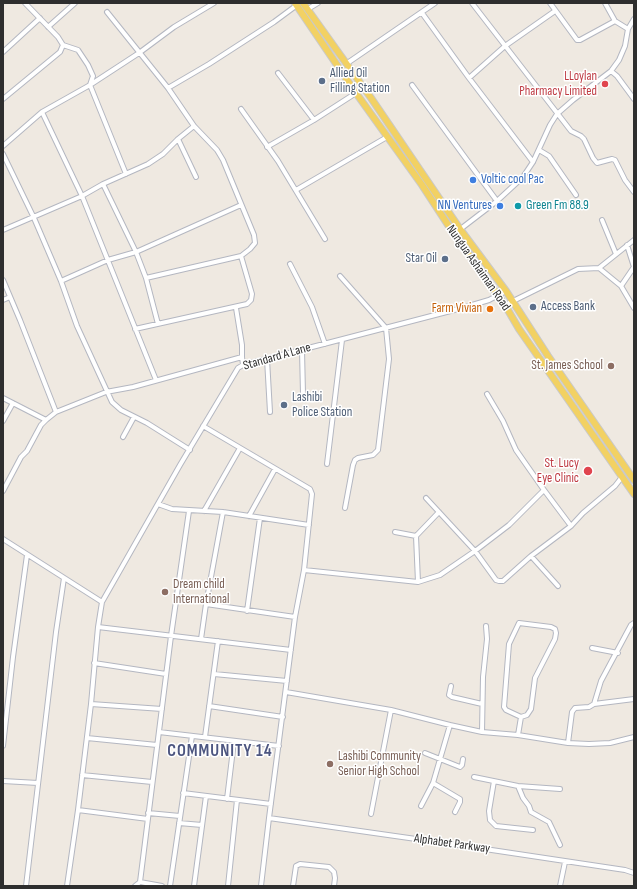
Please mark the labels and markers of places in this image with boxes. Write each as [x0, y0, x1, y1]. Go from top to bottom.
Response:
place label: Allied Oil Filling Station [330, 66, 390, 97]
place label: LLoylan Pharmacy Limited [519, 69, 597, 100]
marker: Allied Oil Filling Station [317, 76, 327, 86]
marker: LLoylan Pharmacy Limited [600, 79, 610, 89]
place label: Voltic cool Pac [481, 172, 544, 188]
marker: Voltic cool Pac [468, 175, 478, 185]
place label: NN Ventures [438, 198, 492, 214]
place label: Green Fm 88.9 [526, 198, 589, 214]
marker: NN Ventures [495, 201, 505, 211]
marker: Green Fm 88.9 [513, 201, 523, 211]
place label: Star Oil [405, 251, 437, 267]
marker: Star Oil [440, 254, 450, 264]
place label: Access Bank [541, 299, 595, 315]
place label: Farm Vivian [432, 301, 482, 317]
marker: Access Bank [528, 302, 538, 312]
marker: Farm Vivian [485, 304, 495, 314]
place label: St. James School [531, 358, 603, 374]
marker: St. James School [606, 361, 616, 371]
place label: Lashibi Police Station [292, 390, 352, 421]
marker: Lashibi Police Station [279, 400, 289, 410]
place label: St. Lucy Eye Clinic [537, 456, 579, 487]
marker: St. Lucy Eye Clinic [582, 465, 594, 477]
place label: Dream child International [173, 577, 229, 608]
marker: Dream child International [160, 587, 170, 597]
place label: Lashibi Community Senior High School [338, 749, 421, 780]
marker: Lashibi Community Senior High School [325, 759, 335, 769]

